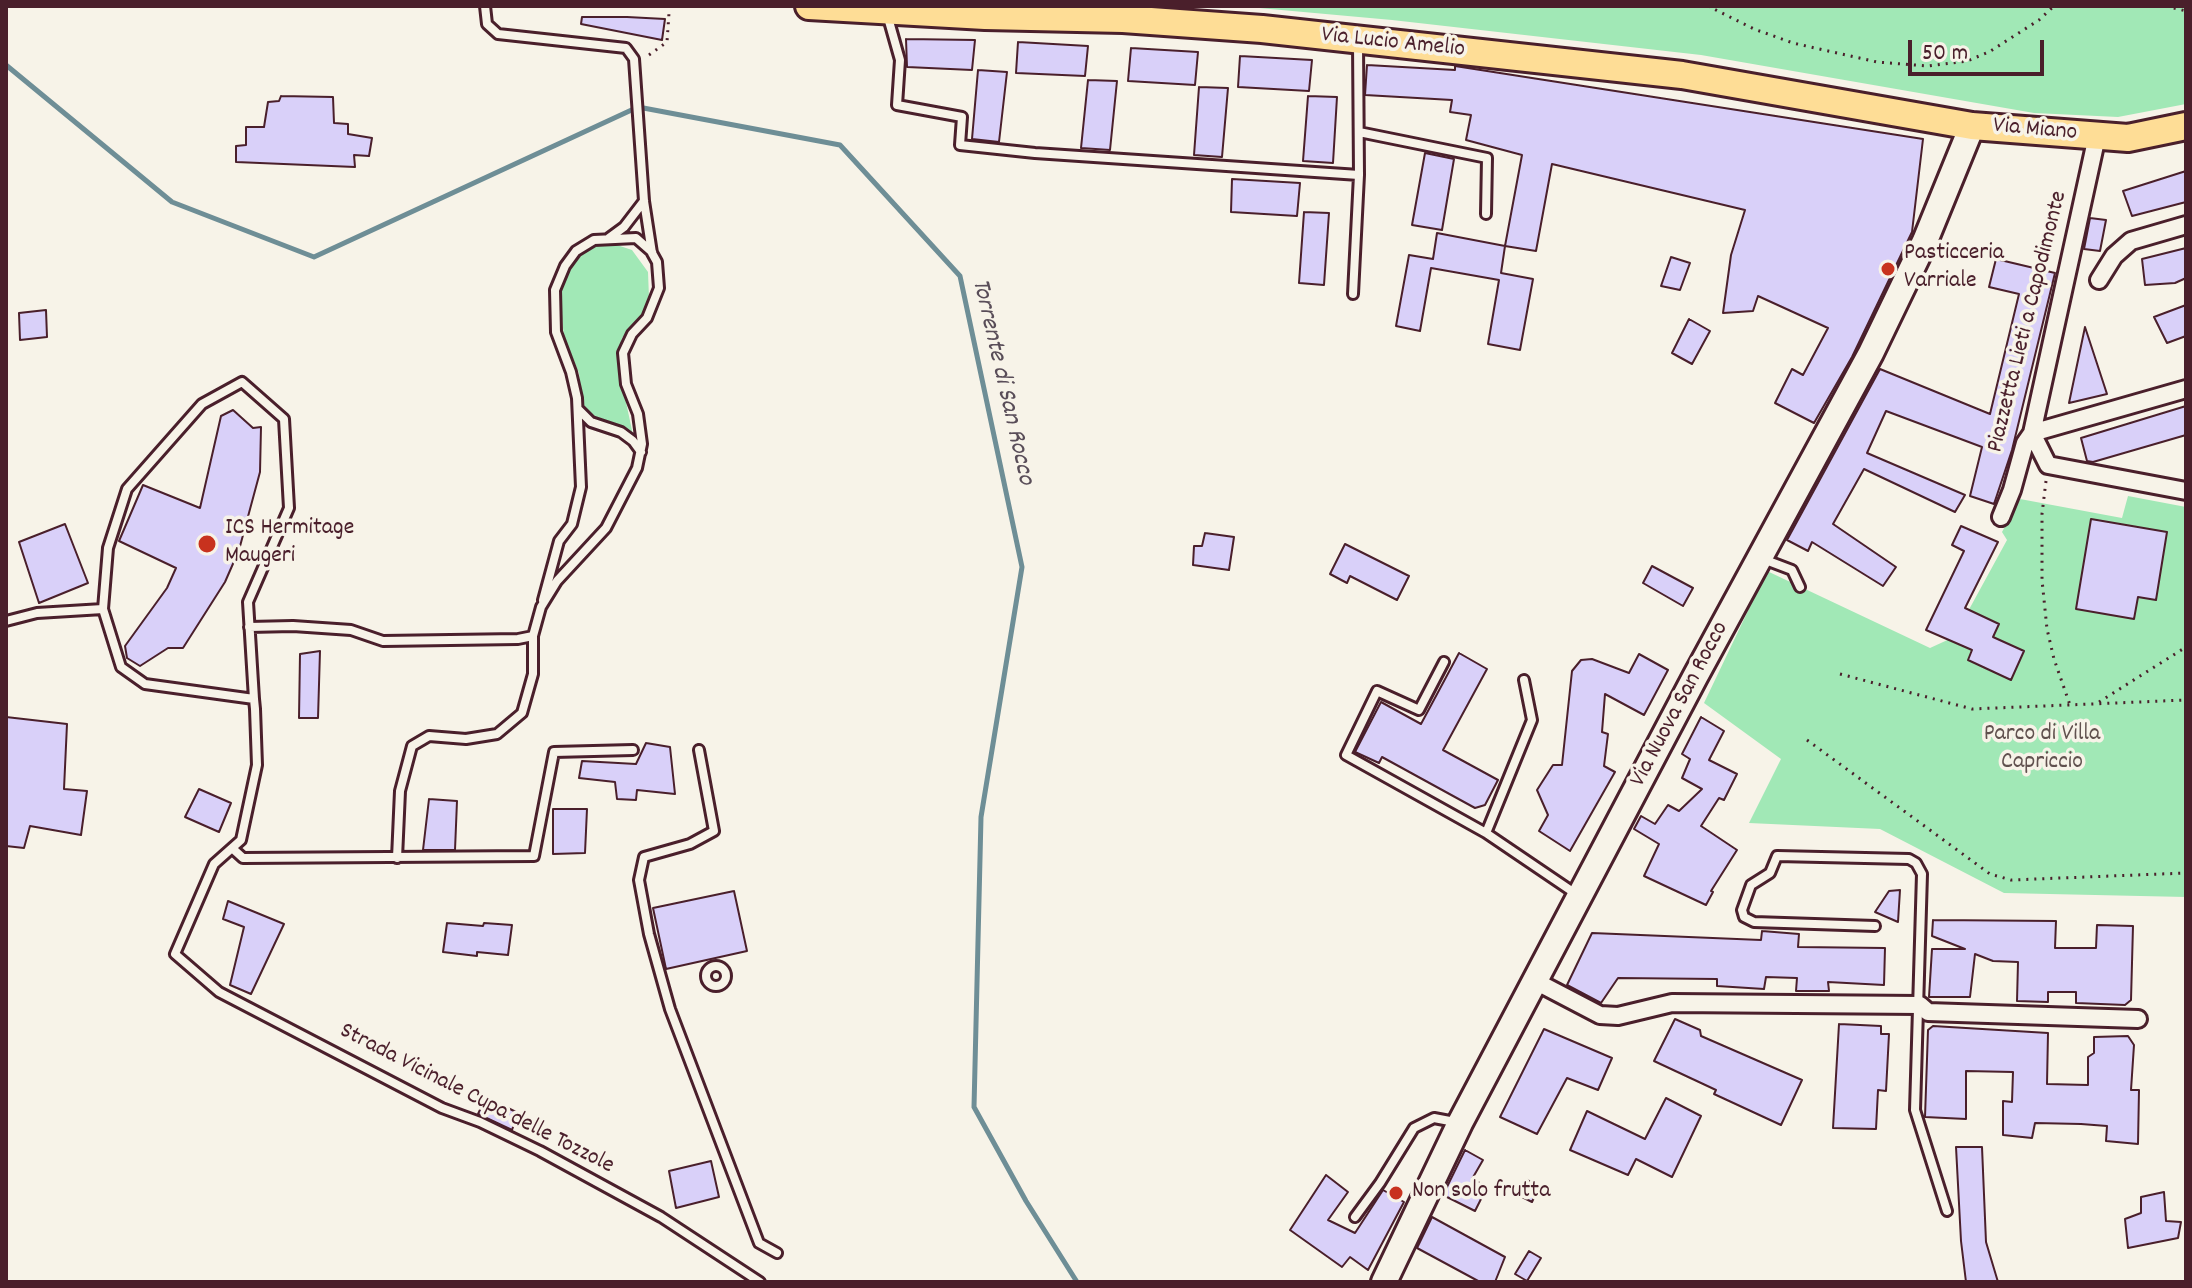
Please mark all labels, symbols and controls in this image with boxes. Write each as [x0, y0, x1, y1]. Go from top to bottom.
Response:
street label: Via Lucio Amelio [1320, 22, 1466, 66]
scale bar [1912, 24, 2048, 74]
text: 50 m [1922, 37, 1968, 71]
street label: Via Miano [1992, 113, 2078, 149]
street label: Piazzetta Lieti a Capodimonte [1983, 188, 2075, 456]
place label: Pasticceria Varriale [1904, 241, 2004, 297]
marker: Pasticceria Varriale [1879, 260, 1897, 278]
water label: Torrente di San Rocco [962, 276, 1040, 488]
place label: ICS Hermitage Maugeri [225, 516, 354, 572]
marker: ICS Hermitage Maugeri [196, 533, 218, 555]
street label: Via Nuova San Rocco [1625, 617, 1737, 793]
park label: Parco di Villa Capriccio [1984, 722, 2100, 778]
street label: Strada Vicinale Cupa delle Tozzole [334, 1018, 618, 1182]
place label: Non solo frutta [1412, 1179, 1550, 1207]
marker: Non solo frutta [1387, 1184, 1405, 1202]

